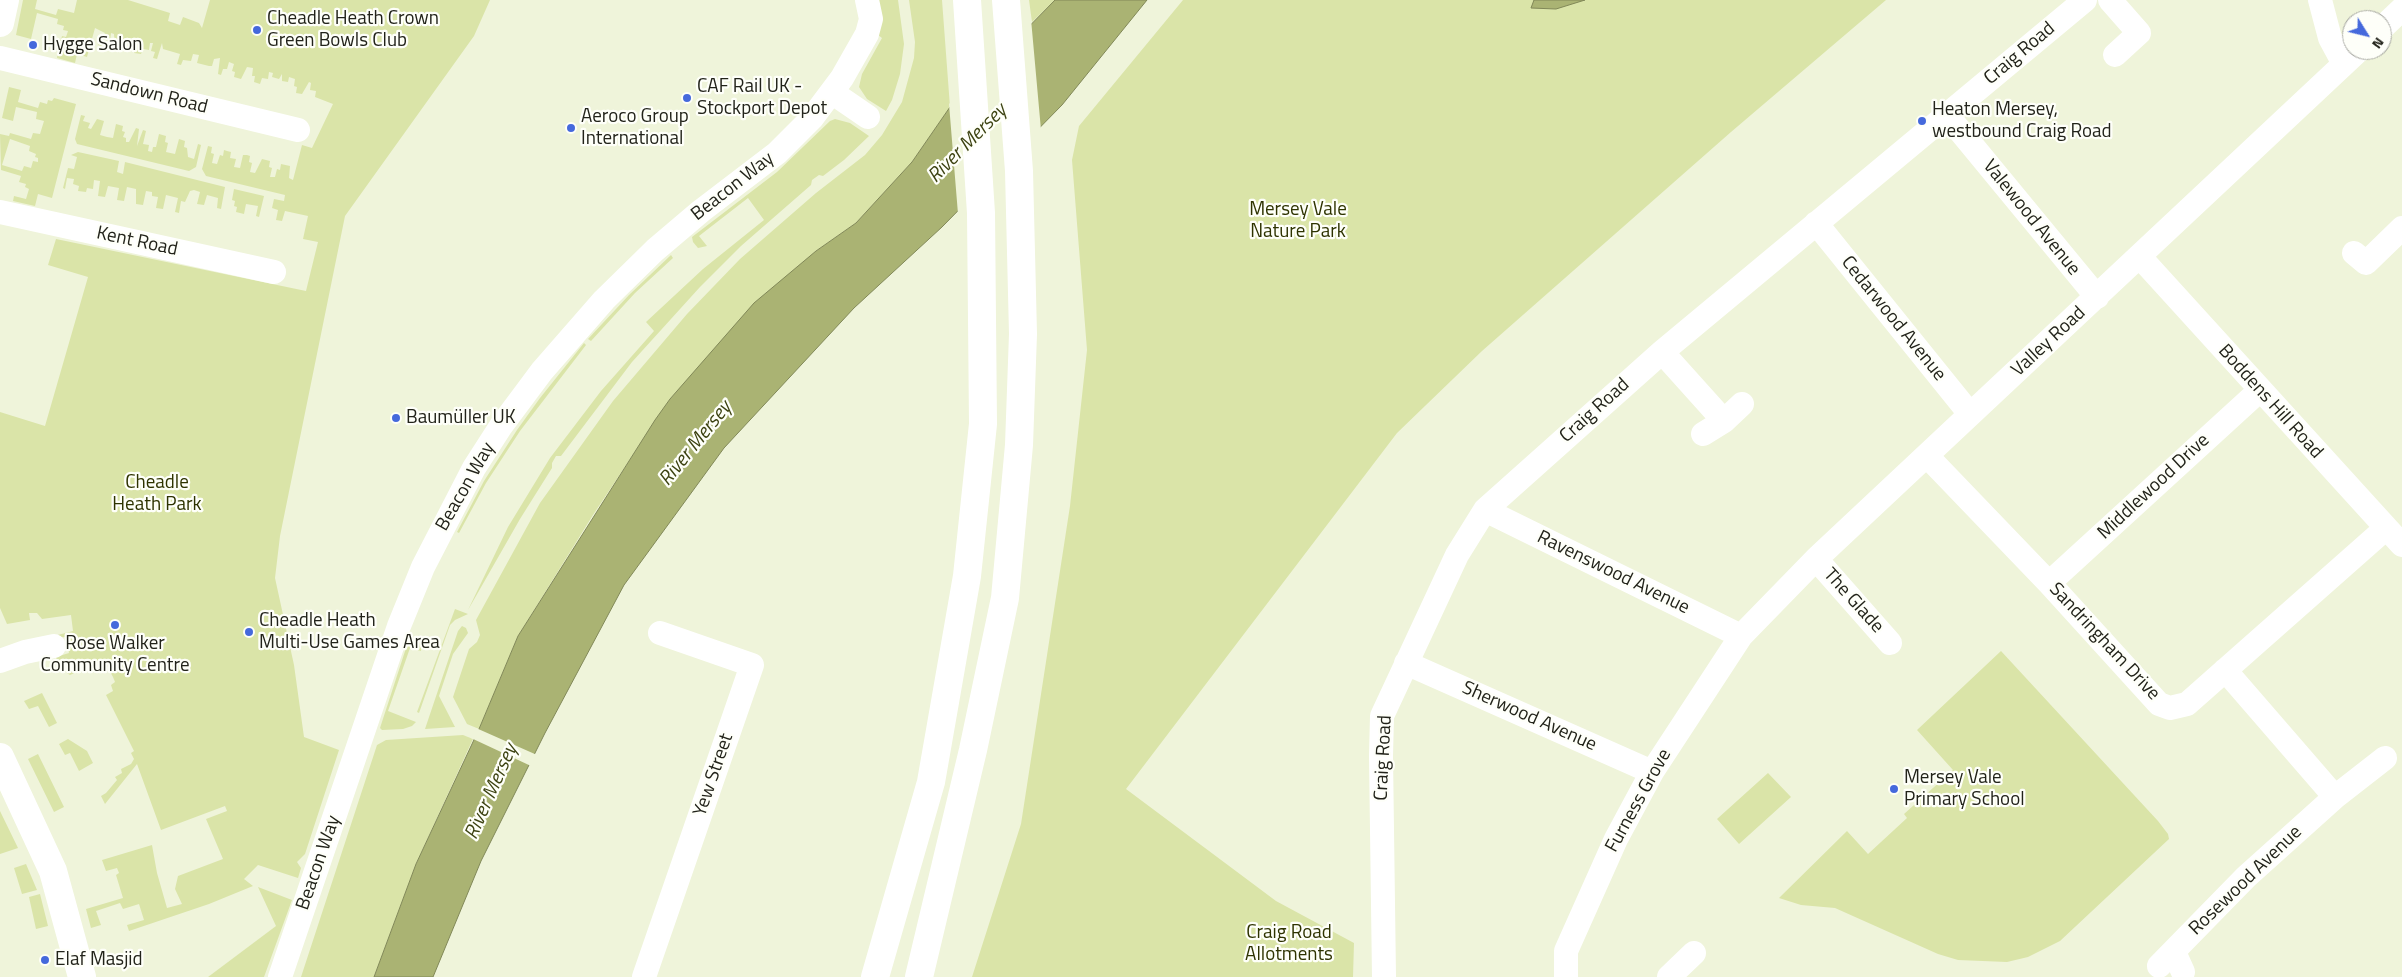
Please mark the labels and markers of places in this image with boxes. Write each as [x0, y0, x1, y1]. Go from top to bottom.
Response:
place label: Cheadle Heath Crown Green Bowls Club [267, 8, 439, 52]
marker: Cheadle Heath Crown Green Bowls Club [251, 24, 263, 36]
place label: Hygge Salon [43, 34, 143, 56]
marker: Hygge Salon [27, 39, 39, 51]
place label: CAF Rail UK - Stockport Depot [697, 76, 827, 120]
marker: CAF Rail UK - Stockport Depot [681, 92, 693, 104]
place label: Heaton Mersey, westbound Craig Road [1932, 99, 2112, 143]
place label: Aeroco Group International [581, 106, 689, 150]
marker: Heaton Mersey, westbound Craig Road [1916, 115, 1928, 127]
marker: Aeroco Group International [565, 122, 577, 134]
place label: Baumüller UK [406, 407, 515, 429]
marker: Baumüller UK [390, 412, 402, 424]
place label: Cheadle Heath Multi-Use Games Area [259, 610, 440, 654]
marker: Rose Walker Community Centre [109, 619, 121, 631]
marker: Cheadle Heath Multi-Use Games Area [243, 626, 255, 638]
place label: Rose Walker Community Centre [41, 633, 189, 677]
place label: Mersey Vale Primary School [1904, 767, 2025, 811]
marker: Mersey Vale Primary School [1888, 783, 1900, 795]
place label: Elaf Masjid [55, 949, 143, 971]
marker: Elaf Masjid [39, 954, 51, 966]

